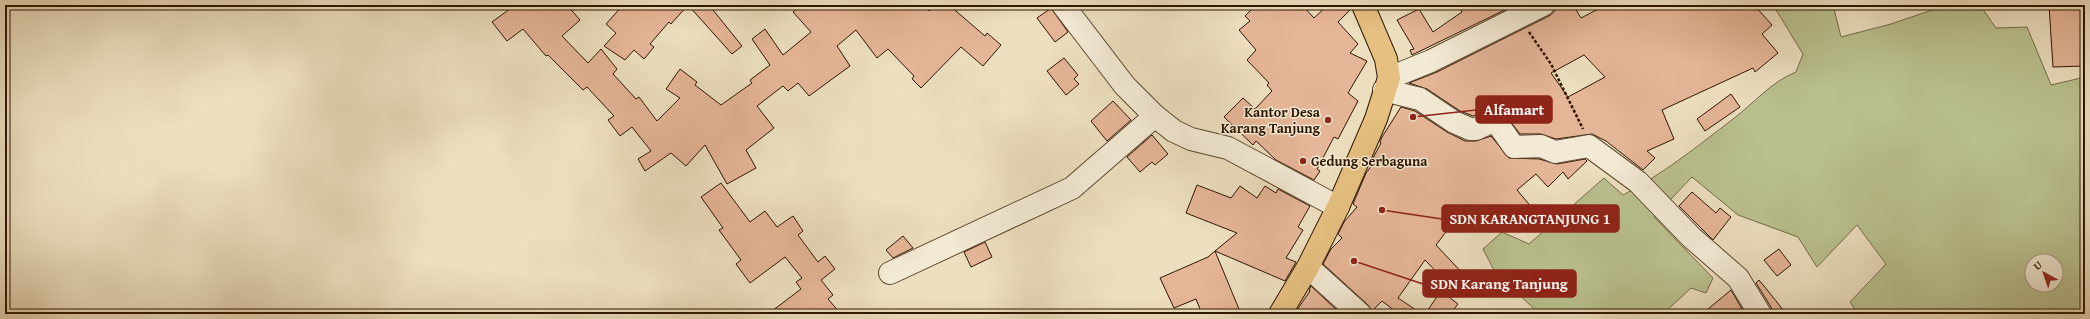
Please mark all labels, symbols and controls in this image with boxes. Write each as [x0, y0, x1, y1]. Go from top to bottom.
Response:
callout: Alfamart [1476, 96, 1552, 123]
text: Alfamart [1484, 99, 1544, 120]
place label: Kantor Desa Karang Tanjung [1221, 102, 1321, 138]
marker: Kantor Desa Karang Tanjung [1323, 115, 1333, 125]
place label: Gedung Serbaguna [1311, 151, 1428, 171]
marker: Gedung Serbaguna [1298, 156, 1308, 166]
callout: SDN KARANGTANJUNG 1 [1442, 205, 1619, 232]
text: SDN KARANGTANJUNG 1 [1449, 208, 1611, 229]
north arrow [2024, 253, 2064, 293]
text: U [2030, 256, 2046, 274]
callout: SDN Karang Tanjung [1423, 270, 1576, 297]
text: SDN Karang Tanjung [1430, 273, 1568, 294]

